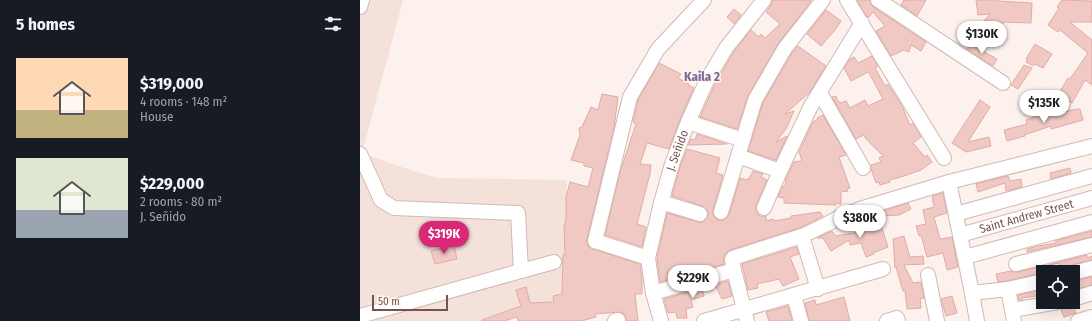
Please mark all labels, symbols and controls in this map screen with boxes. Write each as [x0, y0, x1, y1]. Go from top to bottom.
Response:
icon: filters [322, 13, 344, 35]
text: 5 homes [16, 14, 75, 35]
pin: $130K [954, 21, 1010, 55]
text: $130K [966, 26, 998, 41]
district label: Kaila 2 [684, 69, 720, 84]
text: $319,000 [140, 73, 204, 94]
icon: home [48, 74, 96, 122]
pin: $135K [1016, 90, 1072, 124]
text: 4 rooms · 148 m² [140, 94, 227, 109]
text: $135K [1028, 95, 1060, 110]
text: House [140, 109, 174, 124]
street label: J. Señido [663, 128, 691, 172]
text: $229,000 [140, 173, 204, 194]
icon: home [48, 174, 96, 222]
text: 2 rooms · 80 m² [140, 194, 222, 209]
street label: Saint Andrew Street [978, 197, 1075, 236]
pin: $380K [832, 205, 888, 239]
text: J. Señido [140, 209, 186, 224]
text: $380K [843, 210, 877, 225]
pin: $319K [416, 221, 472, 255]
text: $319K [428, 226, 460, 241]
pin: $229K [665, 265, 721, 299]
map controls [1036, 265, 1080, 309]
button: locate [1036, 265, 1080, 309]
text: $229K [677, 270, 709, 285]
scale bar [372, 293, 448, 312]
text: 50 m [378, 295, 400, 308]

